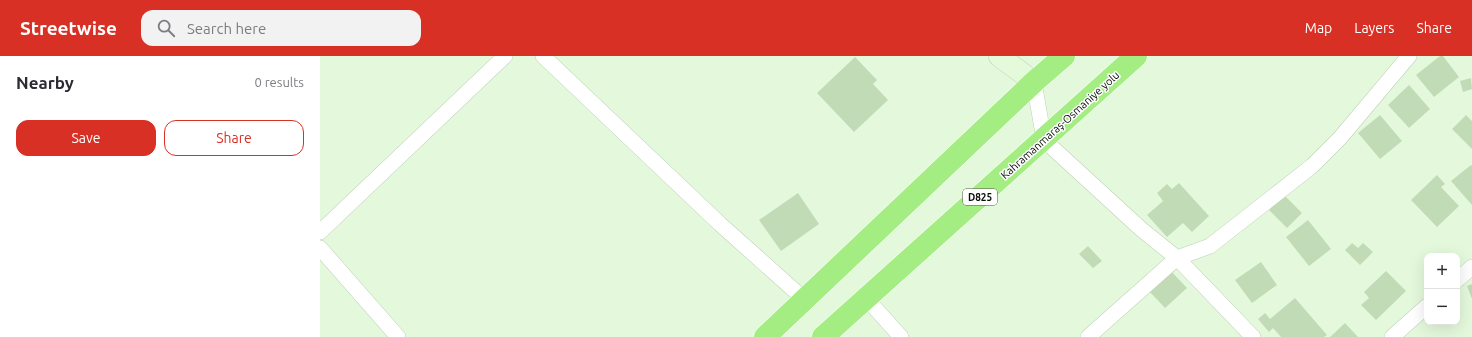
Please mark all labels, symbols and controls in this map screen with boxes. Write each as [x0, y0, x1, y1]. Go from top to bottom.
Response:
search box [141, 10, 421, 46]
text: Streetwise [20, 17, 117, 39]
icon: search [155, 17, 177, 39]
text: Search here [187, 20, 266, 37]
text: Map [1305, 20, 1332, 36]
text: Layers [1354, 20, 1394, 36]
text: Share [1416, 20, 1452, 36]
street label: Kahramanmaraş-Osmaniye yolu [998, 69, 1122, 181]
text: Nearby [16, 73, 74, 92]
text: 0 results [254, 75, 304, 89]
button: Save [16, 120, 156, 156]
button: Share [164, 120, 304, 156]
road number: D825 [963, 189, 997, 205]
map controls [1424, 253, 1460, 325]
button: + [1424, 253, 1460, 289]
button: − [1424, 289, 1460, 325]

